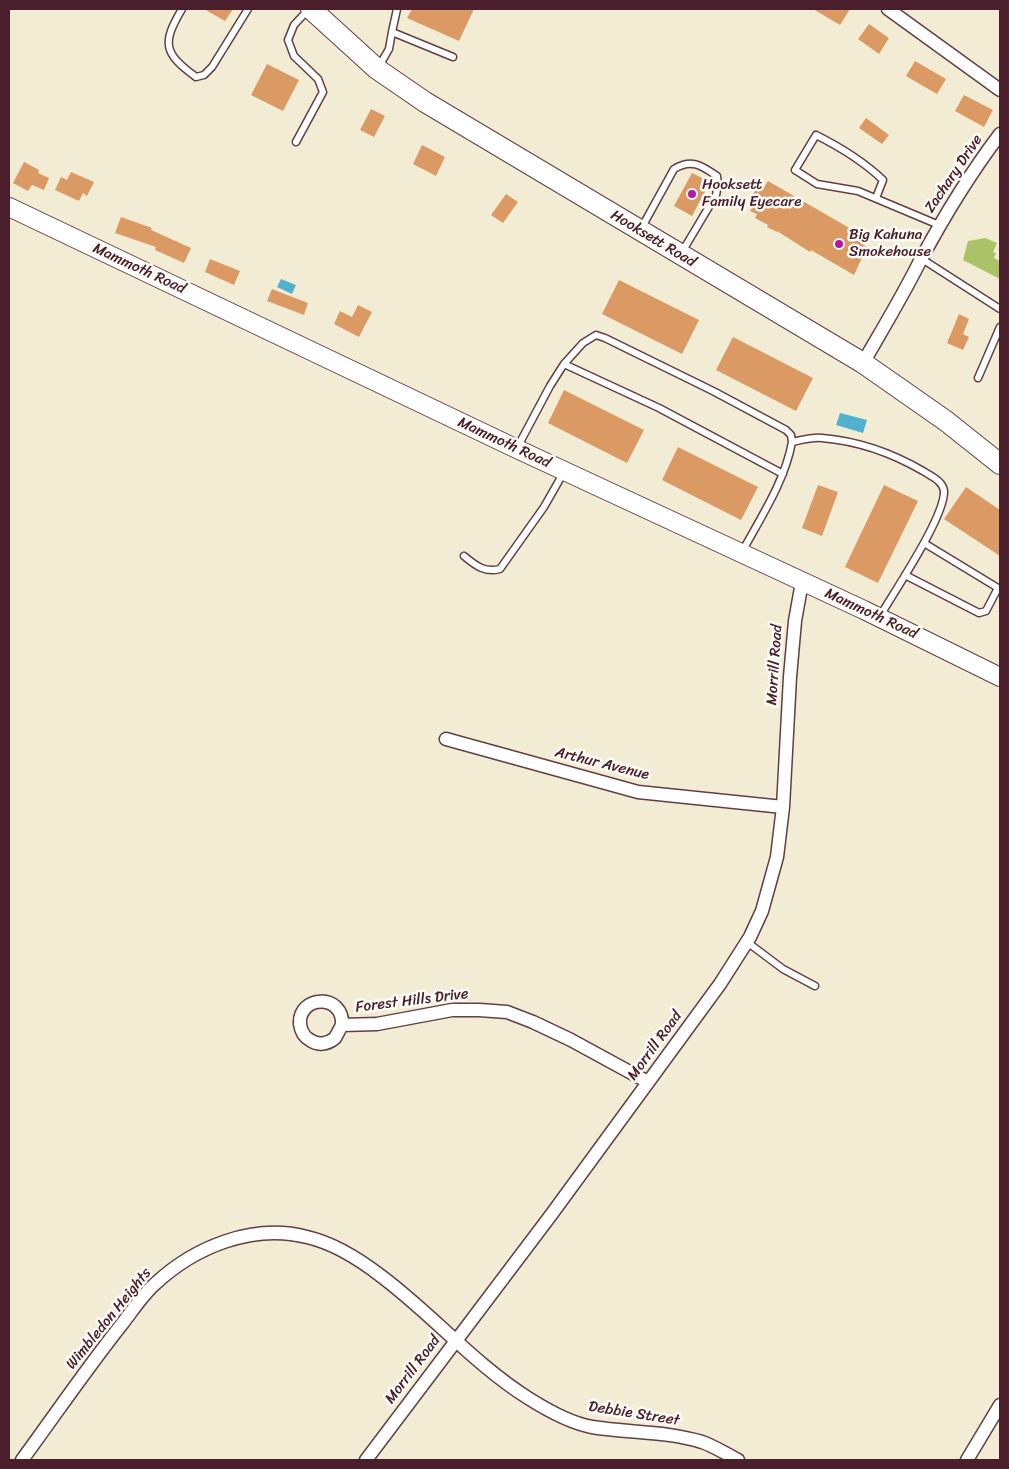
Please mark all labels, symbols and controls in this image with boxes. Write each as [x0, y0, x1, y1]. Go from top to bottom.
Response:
street label: Zachary Drive [921, 132, 987, 216]
place label: Hooksett Family Eyecare [702, 176, 801, 211]
marker: Hooksett Family Eyecare [686, 188, 698, 200]
street label: Hooksett Road [607, 206, 699, 272]
place label: Big Kahuna Smokehouse [849, 226, 931, 261]
marker: Big Kahuna Smokehouse [833, 238, 845, 250]
street label: Mammoth Road [90, 240, 188, 298]
street label: Mammoth Road [455, 414, 553, 472]
street label: Mammoth Road [822, 585, 920, 643]
street label: Morrill Road [763, 624, 787, 706]
street label: Arthur Avenue [553, 744, 651, 784]
street label: Forest Hills Drive [354, 985, 470, 1017]
street label: Morrill Road [624, 1008, 686, 1084]
street label: Wimbledon Heights [63, 1265, 155, 1373]
street label: Morrill Road [381, 1332, 445, 1408]
street label: Debbie Street [587, 1398, 681, 1430]

